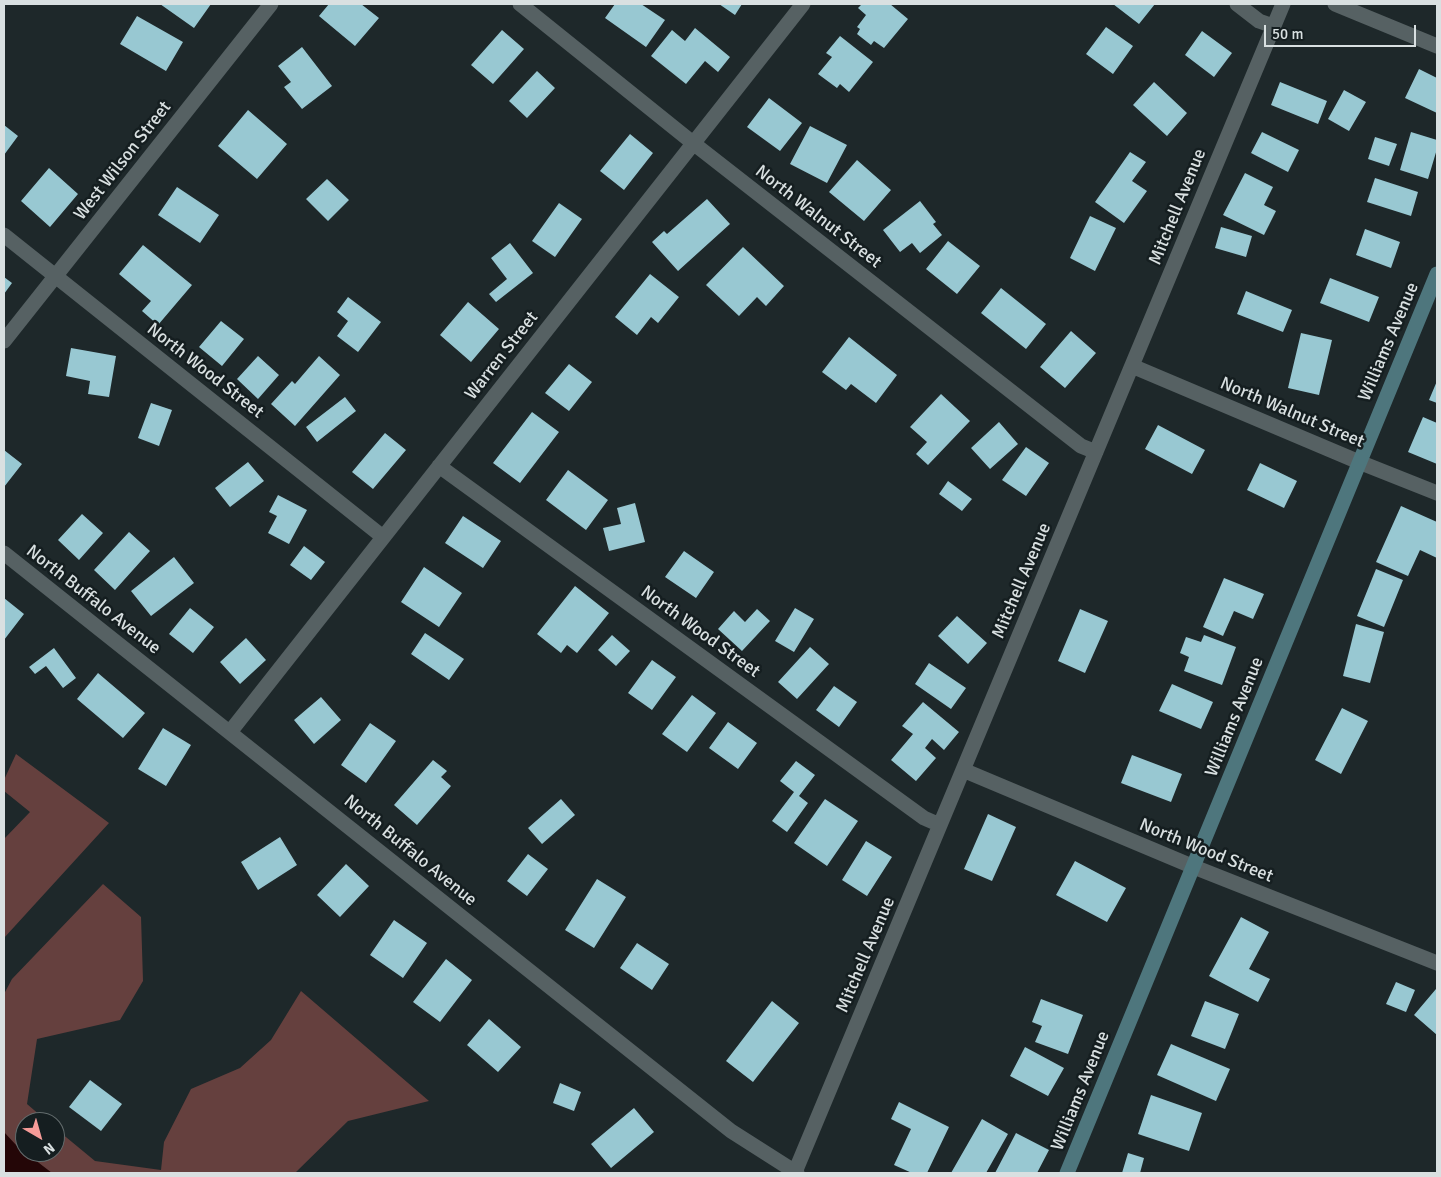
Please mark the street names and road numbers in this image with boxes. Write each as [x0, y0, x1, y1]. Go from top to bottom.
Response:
street label: West Wilson Street [70, 97, 176, 225]
street label: Mitchell Avenue [1145, 146, 1211, 268]
street label: North Walnut Street [750, 161, 886, 273]
street label: Williams Avenue [1354, 279, 1424, 405]
street label: Warren Street [461, 307, 543, 405]
street label: North Wood Street [142, 319, 268, 423]
street label: North Walnut Street [1217, 373, 1367, 453]
street label: Mitchell Avenue [988, 520, 1056, 642]
street label: North Buffalo Avenue [21, 541, 165, 659]
street label: North Wood Street [636, 581, 764, 683]
street label: Williams Avenue [1201, 654, 1269, 780]
street label: North Buffalo Avenue [339, 791, 481, 911]
street label: North Wood Street [1136, 814, 1276, 888]
street label: Mitchell Avenue [832, 894, 900, 1016]
street label: Williams Avenue [1047, 1028, 1115, 1154]

